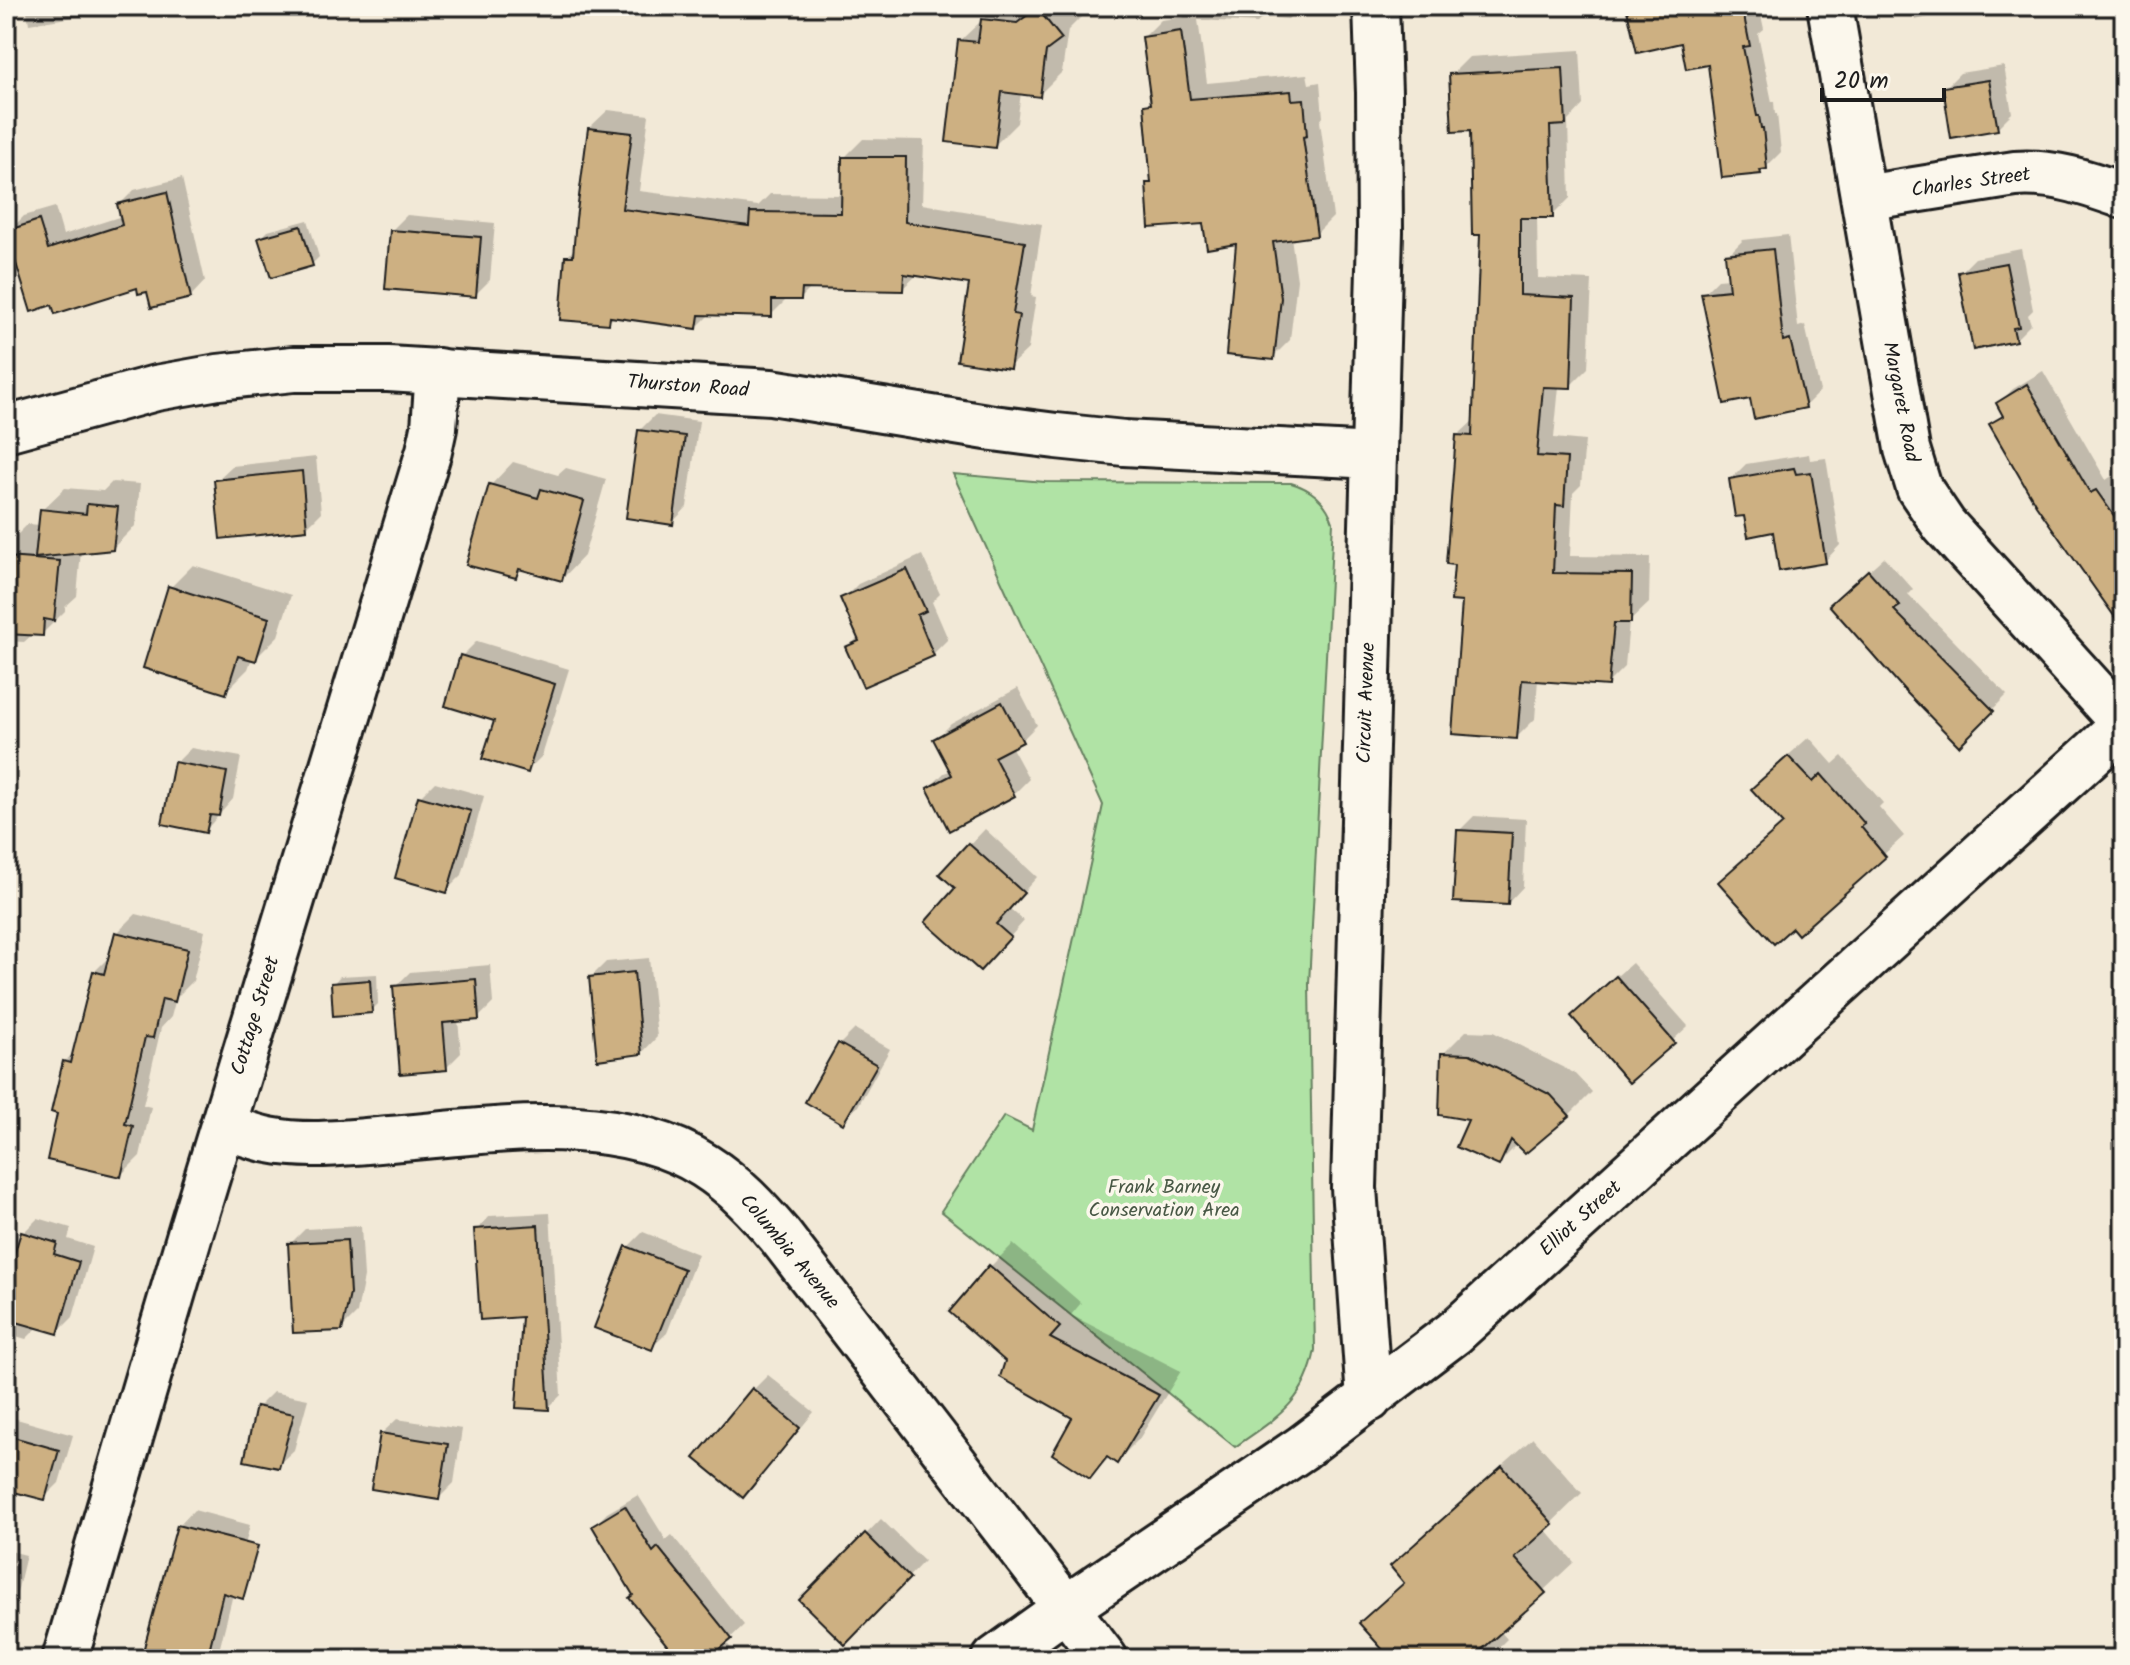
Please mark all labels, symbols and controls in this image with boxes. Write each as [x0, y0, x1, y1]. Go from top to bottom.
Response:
scale bar [1822, 52, 1944, 102]
text: 20 m [1834, 62, 1889, 101]
street label: Charles Street [1909, 159, 2033, 207]
street label: Margaret Road [1873, 339, 1928, 466]
street label: Thurston Road [626, 367, 751, 407]
street label: Circuit Avenue [1349, 642, 1385, 764]
street label: Cottage Street [223, 952, 289, 1080]
park label: Frank Barney Conservation Area [1088, 1172, 1240, 1227]
street label: Elliot Street [1532, 1173, 1630, 1265]
street label: Columbia Avenue [731, 1187, 847, 1317]

